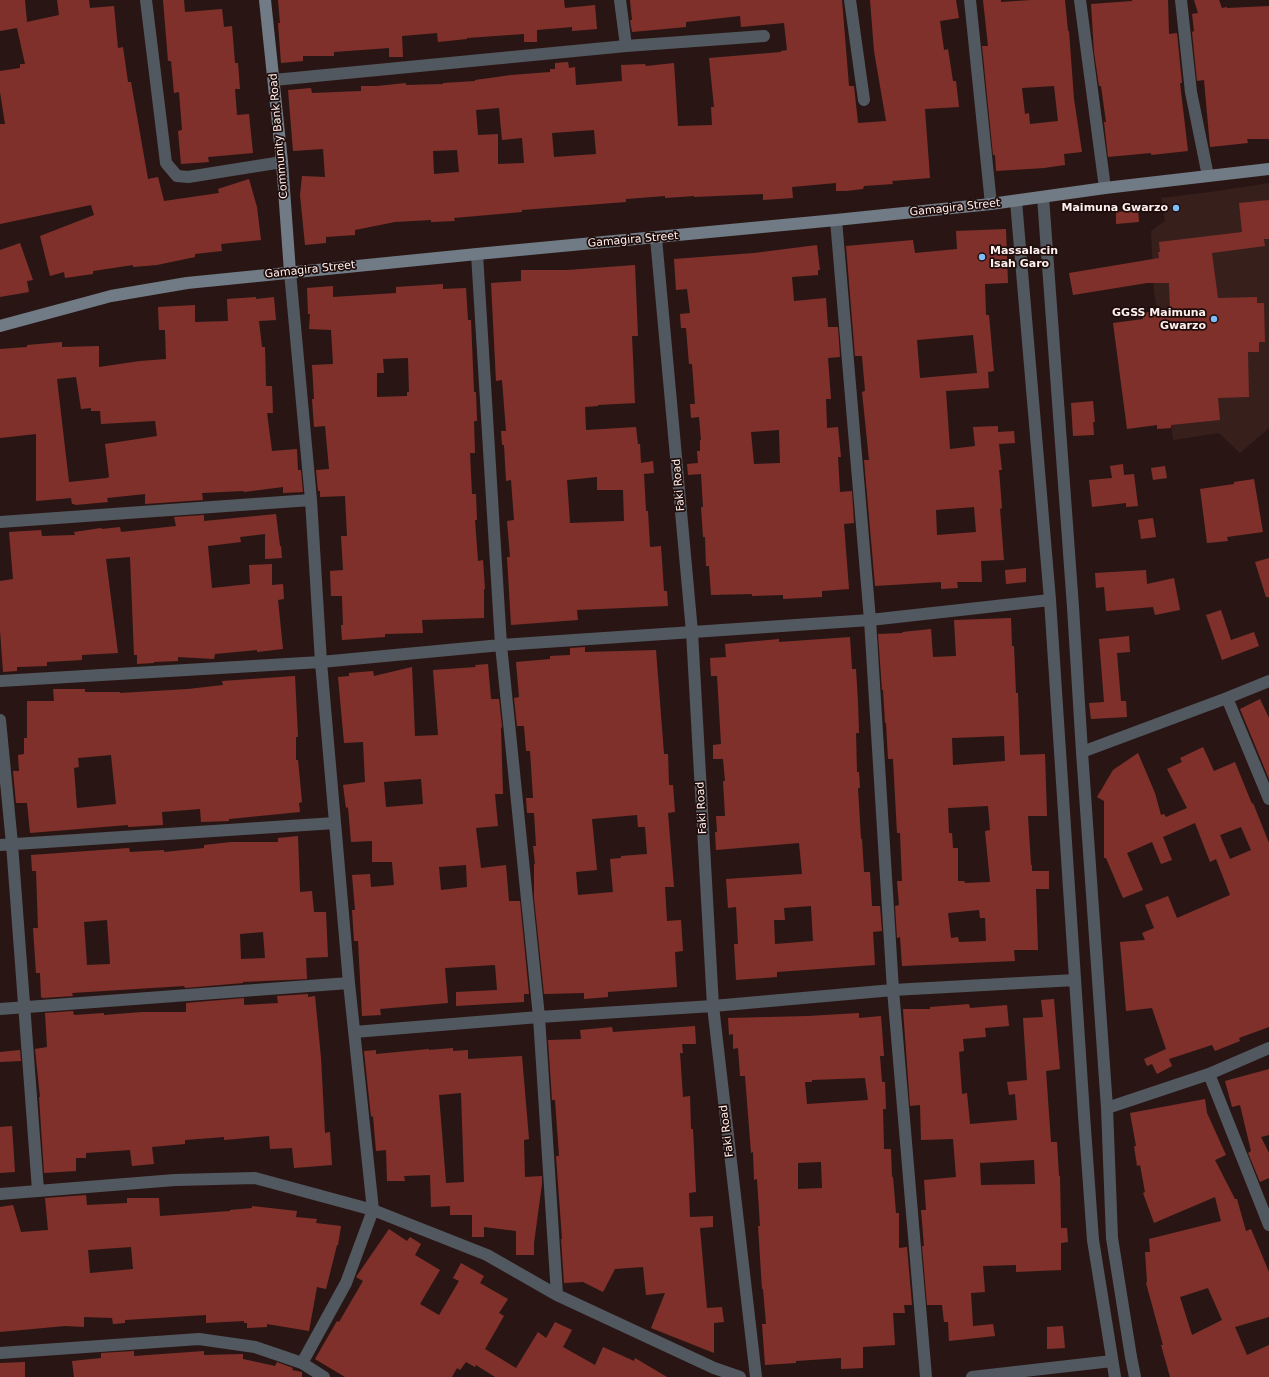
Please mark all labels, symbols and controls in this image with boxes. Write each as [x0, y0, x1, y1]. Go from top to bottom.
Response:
street label: Community Bank Road [267, 73, 291, 199]
street label: Gamagira Street [909, 197, 1001, 219]
place label: Maimuna Gwarzo [1061, 201, 1168, 215]
marker: Maimuna Gwarzo [1171, 203, 1181, 213]
street label: Gamagira Street [587, 229, 679, 251]
place label: Massalacin Isah Garo [990, 244, 1058, 270]
marker: Massalacin Isah Garo [977, 252, 987, 262]
street label: Gamagira Street [264, 259, 356, 281]
place label: GGSS Maimuna Gwarzo [1112, 306, 1206, 332]
marker: GGSS Maimuna Gwarzo [1209, 314, 1219, 324]
street label: Faki Road [670, 458, 688, 512]
street label: Faki Road [694, 781, 710, 835]
street label: Faki Road [717, 1104, 737, 1158]

